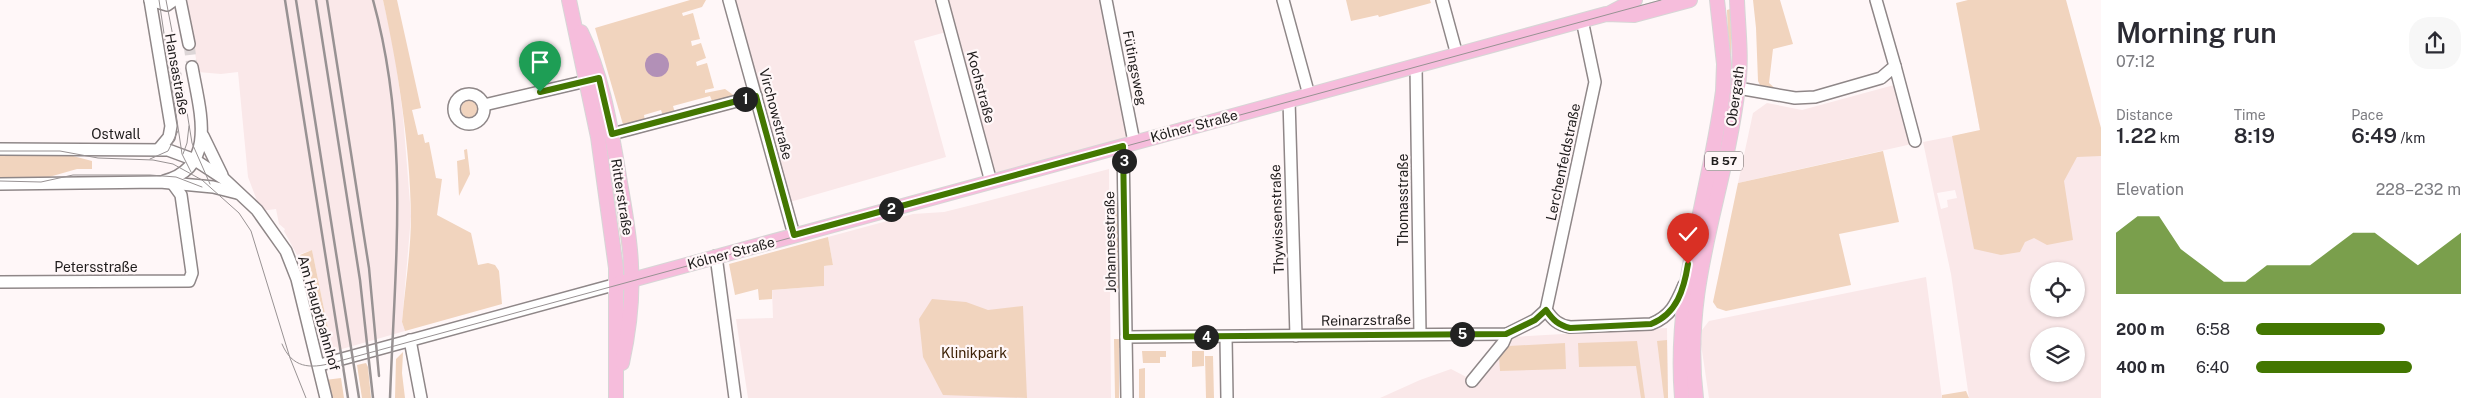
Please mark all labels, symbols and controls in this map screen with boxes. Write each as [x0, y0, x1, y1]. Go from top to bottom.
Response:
text: Morning run [2116, 16, 2277, 49]
button: share [2409, 17, 2461, 69]
street label: Fütingsweg [1120, 29, 1150, 107]
street label: Hansastraße [162, 32, 192, 116]
pin [519, 41, 561, 92]
icon: arrive [526, 48, 554, 76]
street label: Kochstraße [964, 49, 998, 125]
text: 07:12 [2116, 52, 2155, 71]
street label: Obergath [1723, 65, 1747, 127]
street label: Virchowstraße [756, 67, 796, 162]
pin: 1 [732, 86, 758, 112]
text: 1 [743, 91, 749, 107]
street label: Lerchenfeldstraße [1543, 102, 1583, 222]
street label: Kölner Straße [1149, 107, 1240, 145]
text: Distance [2116, 107, 2173, 123]
text: Time [2234, 107, 2266, 123]
text: Pace [2351, 107, 2383, 123]
text: 1.22 [2116, 123, 2156, 148]
text: 8:19 [2234, 123, 2275, 148]
text: 6:49 [2351, 123, 2397, 148]
street label: Ostwall [91, 126, 141, 142]
text: km [2156, 130, 2180, 146]
text: /km [2397, 130, 2425, 146]
pin: 3 [1112, 148, 1136, 174]
road number: B 57 [1705, 152, 1743, 170]
text: 3 [1120, 153, 1129, 169]
street label: Thomasstraße [1395, 154, 1411, 246]
street label: Ritterstraße [608, 157, 636, 237]
street label: Thywissenstraße [1267, 164, 1287, 274]
text: Elevation [2116, 180, 2184, 199]
text: 228–232 m [2376, 180, 2461, 199]
street label: Johannesstraße [1101, 191, 1119, 293]
pin: 2 [878, 196, 904, 222]
text: 2 [887, 201, 896, 217]
pin [1667, 213, 1709, 264]
icon: check [1674, 220, 1702, 248]
street label: Kölner Straße [686, 234, 777, 272]
street label: Am Hauptbahnhof [295, 254, 343, 373]
street label: Petersstraße [54, 259, 138, 275]
map controls [2030, 262, 2085, 382]
button: locate [2030, 262, 2085, 317]
street label: Reinarzstraße [1321, 311, 1411, 329]
text: 200 m [2116, 320, 2165, 339]
text: 6:58 [2196, 320, 2230, 339]
pin: 5 [1450, 322, 1474, 346]
pin: 4 [1194, 324, 1218, 350]
text: 5 [1458, 326, 1467, 342]
button: layers [2030, 327, 2085, 382]
text: 4 [1202, 329, 1211, 345]
park label: Klinikpark [941, 345, 1007, 361]
text: 400 m [2116, 358, 2165, 377]
text: 6:40 [2196, 358, 2229, 377]

